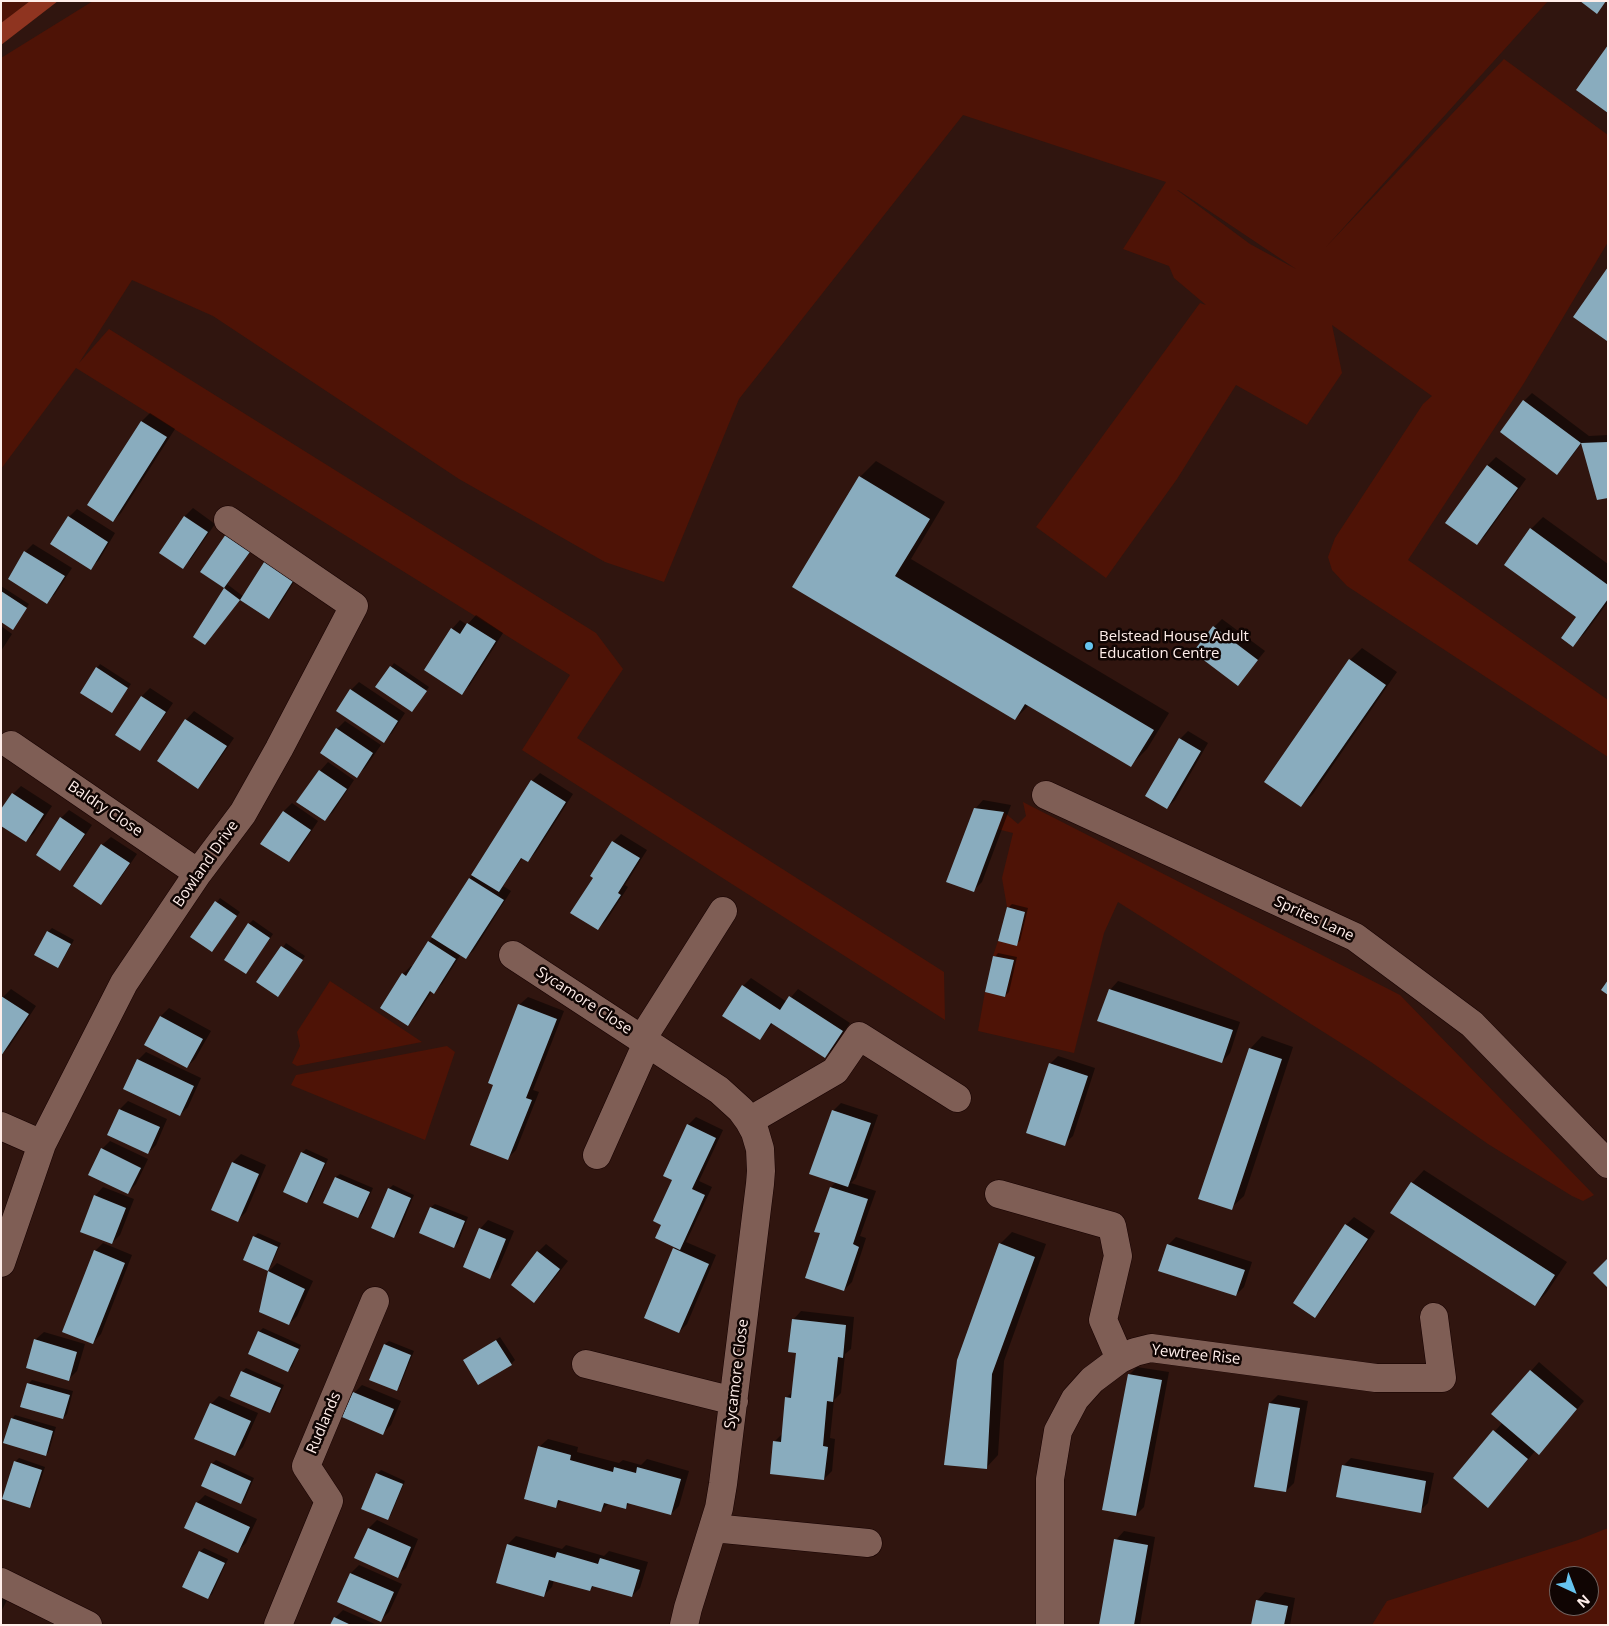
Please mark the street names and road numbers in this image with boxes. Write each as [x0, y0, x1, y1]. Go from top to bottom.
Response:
street label: Baldry Close [64, 777, 146, 841]
street label: Bowland Drive [170, 817, 242, 911]
street label: Sprites Lane [1271, 893, 1357, 945]
street label: Sycamore Close [533, 963, 635, 1039]
street label: Sycamore Close [721, 1318, 753, 1430]
street label: Yewtree Rise [1151, 1341, 1241, 1369]
street label: Rudlands [303, 1389, 345, 1457]

